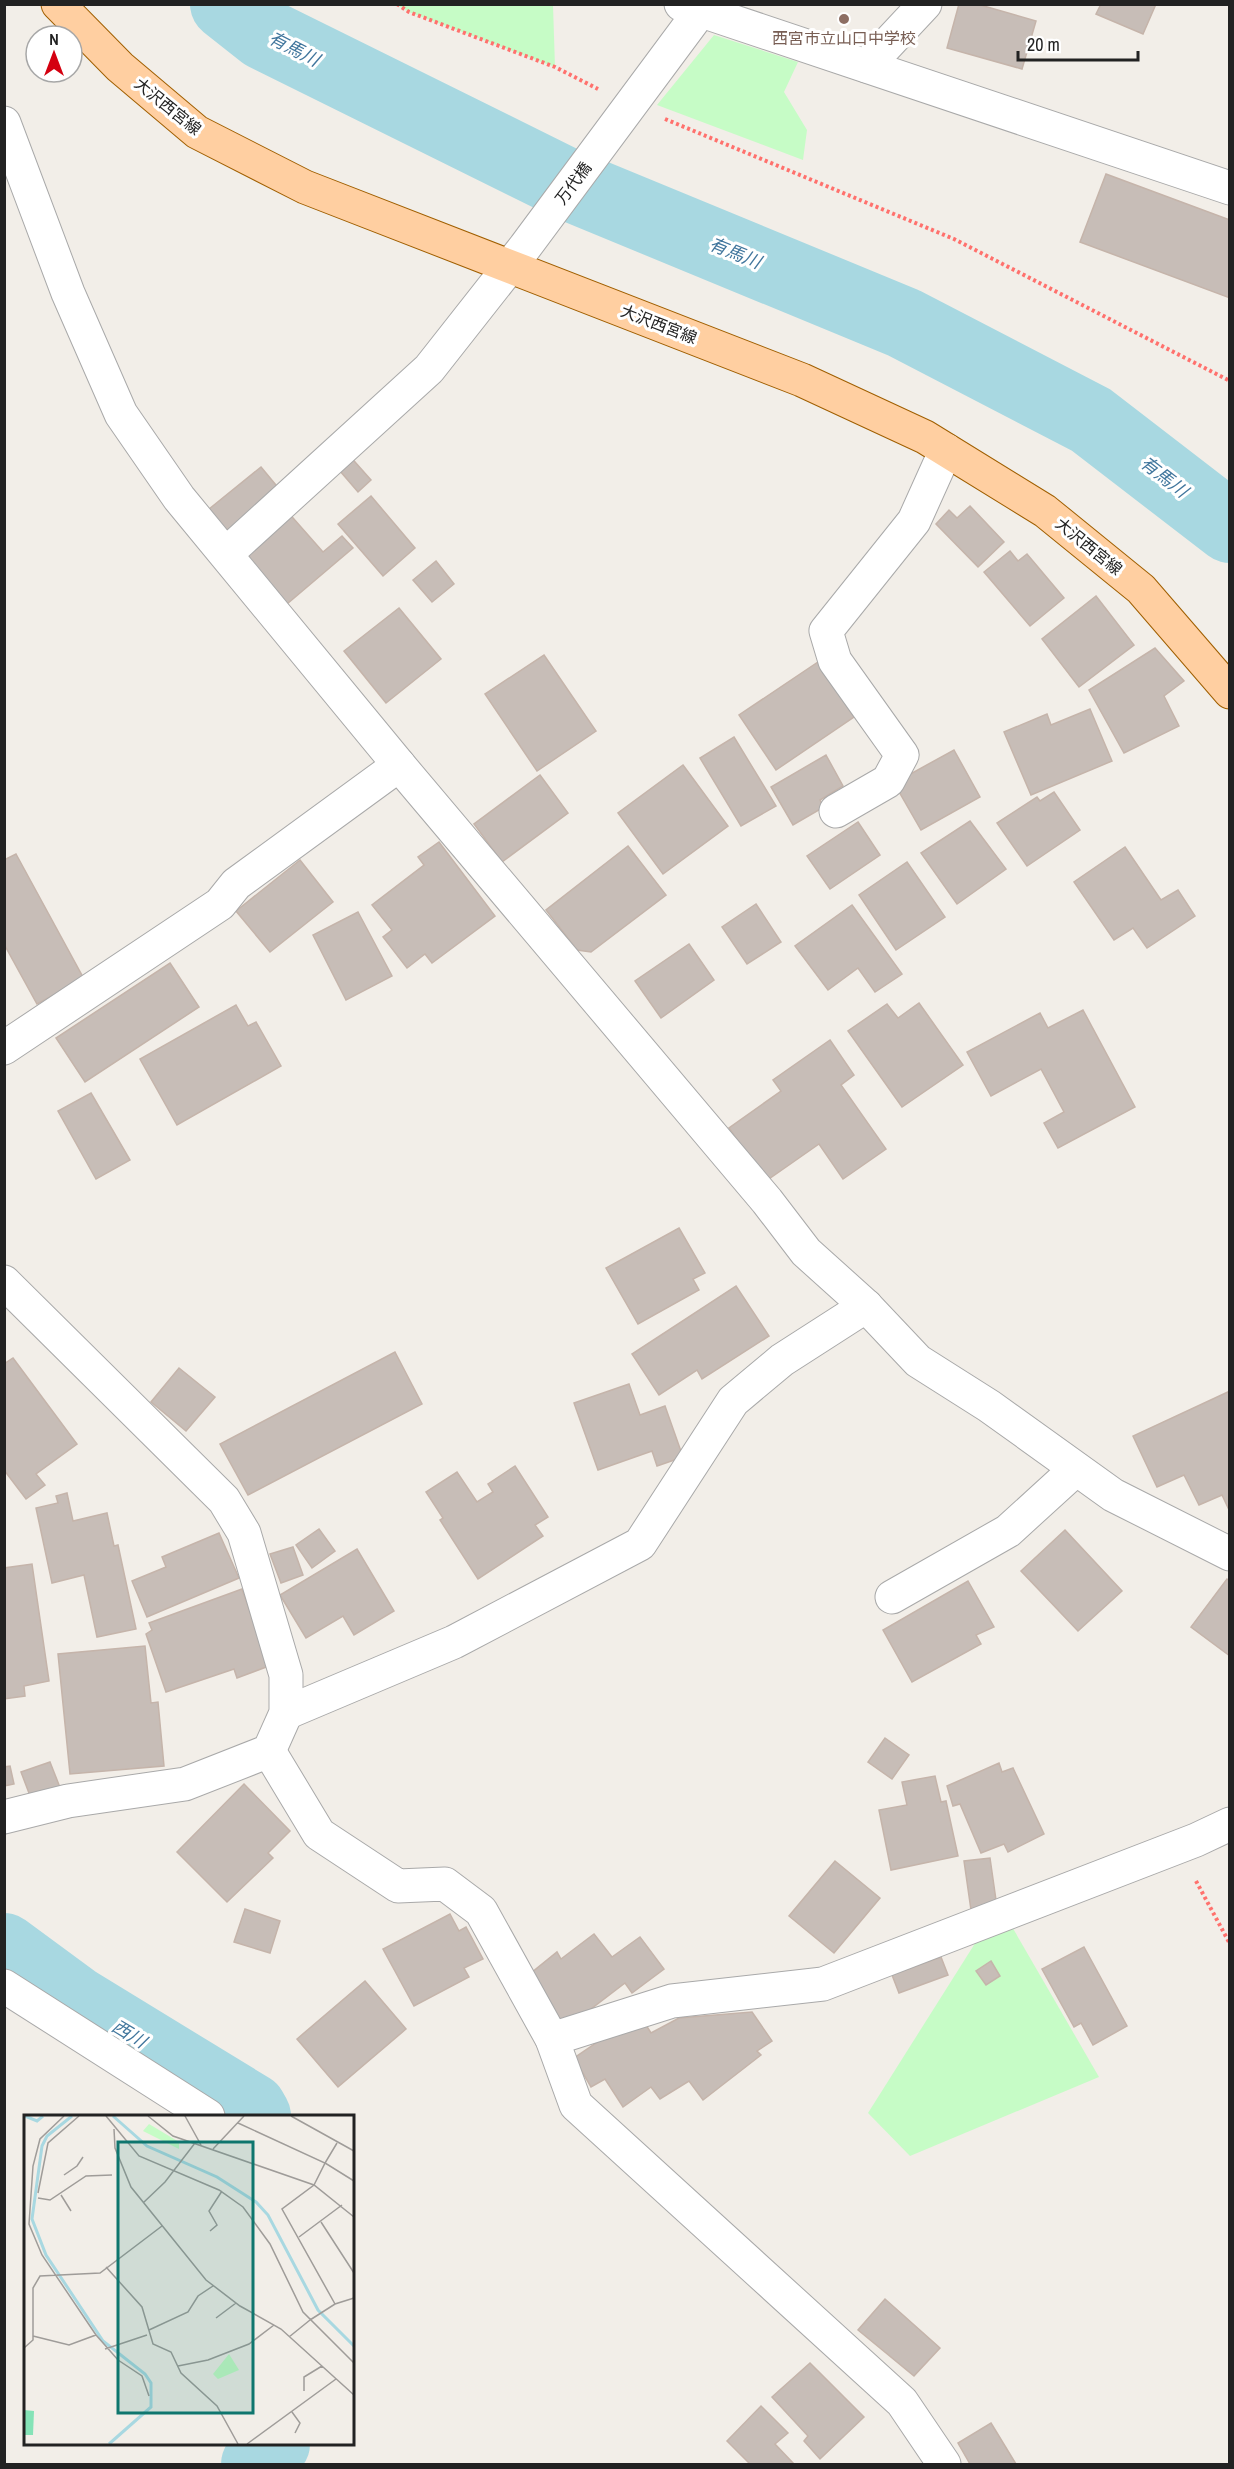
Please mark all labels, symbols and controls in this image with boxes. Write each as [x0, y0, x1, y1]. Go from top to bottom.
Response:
marker: 西宮市立山口中学校 [837, 12, 851, 26]
north arrow [24, 24, 84, 84]
scale bar [1018, 24, 1138, 62]
water label: 有馬川 [264, 25, 326, 73]
place label: 西宮市立山口中学校 [772, 27, 916, 49]
text: N [49, 28, 59, 50]
text: 20 m [1027, 32, 1060, 57]
street label: 大沢西宮線 [130, 72, 206, 140]
street label: 万代橋 [550, 157, 596, 209]
water label: 有馬川 [705, 231, 767, 275]
street label: 大沢西宮線 [618, 299, 700, 349]
water label: 有馬川 [1135, 450, 1195, 504]
street label: 大沢西宮線 [1051, 512, 1127, 580]
water label: 西川 [107, 2014, 153, 2055]
inset map [24, 2115, 354, 2445]

